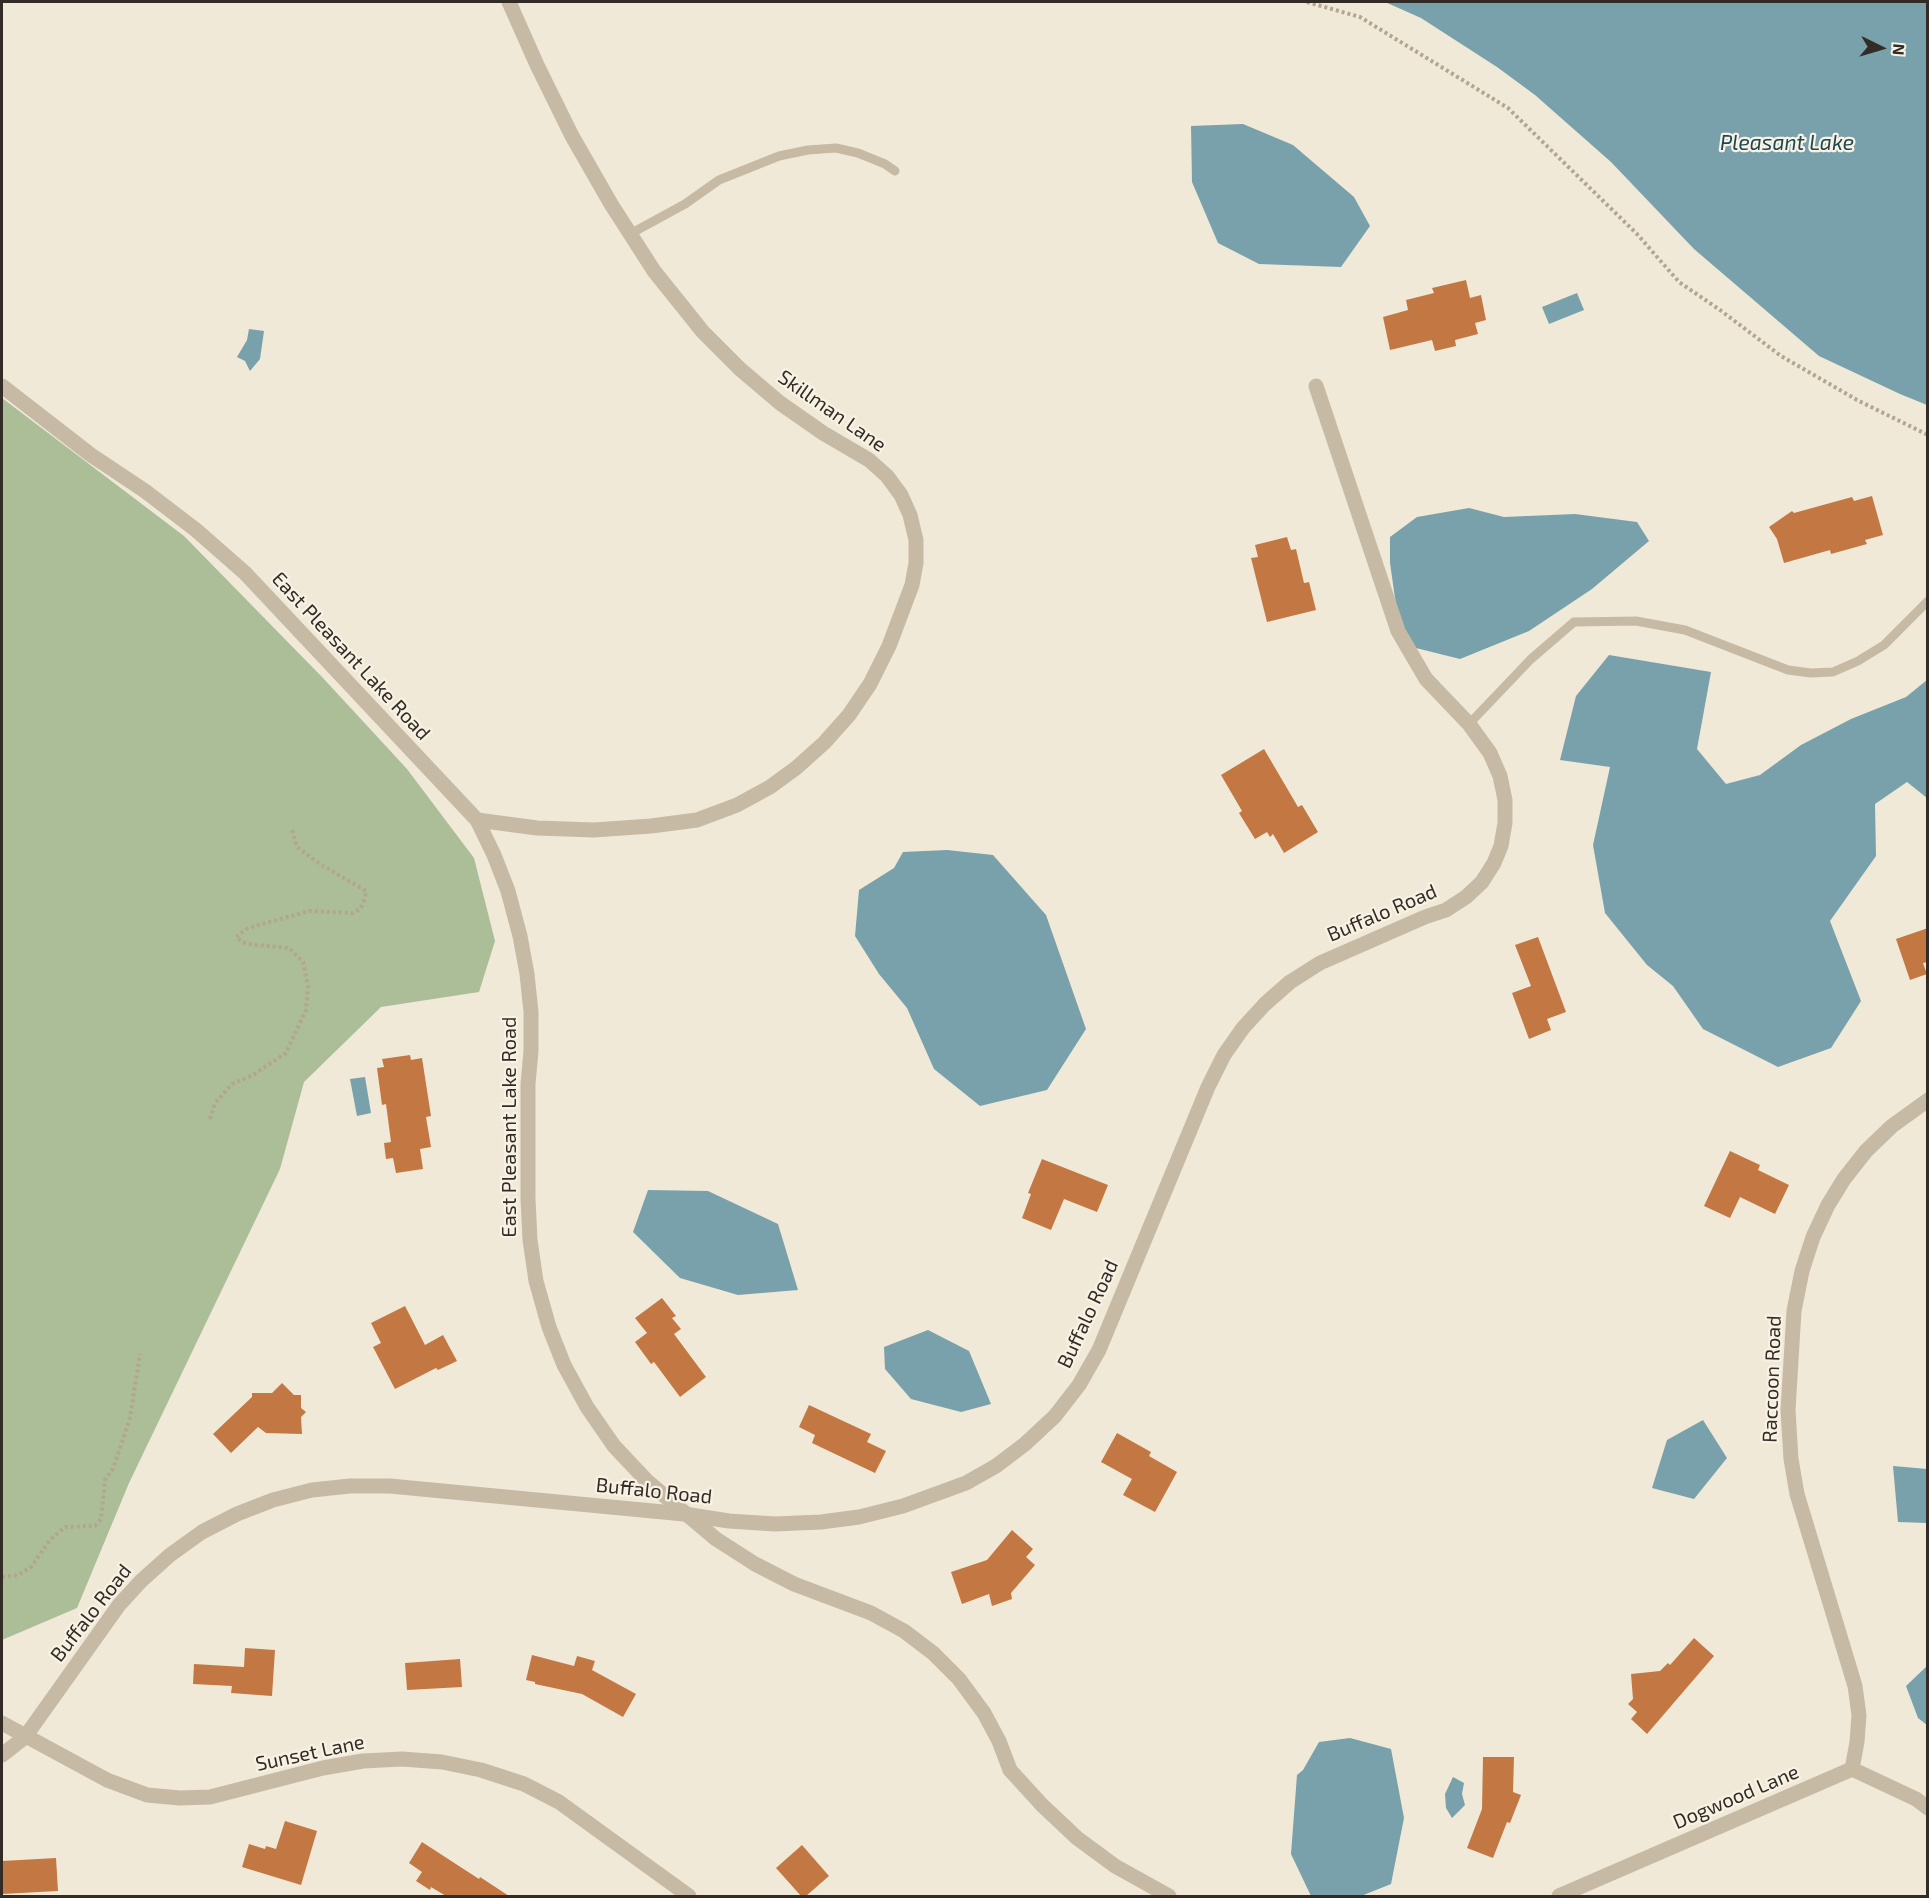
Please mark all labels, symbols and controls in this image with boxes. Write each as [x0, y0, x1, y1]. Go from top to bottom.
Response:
north arrow [1851, 18, 1911, 78]
text: N [1889, 43, 1909, 56]
water label: Pleasant Lake [1720, 130, 1854, 156]
street label: Skillman Lane [773, 365, 891, 457]
street label: East Pleasant Lake Road [267, 567, 435, 745]
street label: Buffalo Road [1324, 879, 1440, 947]
street label: East Pleasant Lake Road [497, 1016, 521, 1238]
street label: Buffalo Road [1052, 1256, 1124, 1372]
street label: Raccoon Road [1758, 1315, 1786, 1443]
street label: Buffalo Road [595, 1473, 713, 1509]
street label: Buffalo Road [46, 1560, 136, 1666]
street label: Sunset Lane [253, 1730, 367, 1776]
street label: Dogwood Lane [1669, 1760, 1803, 1834]

